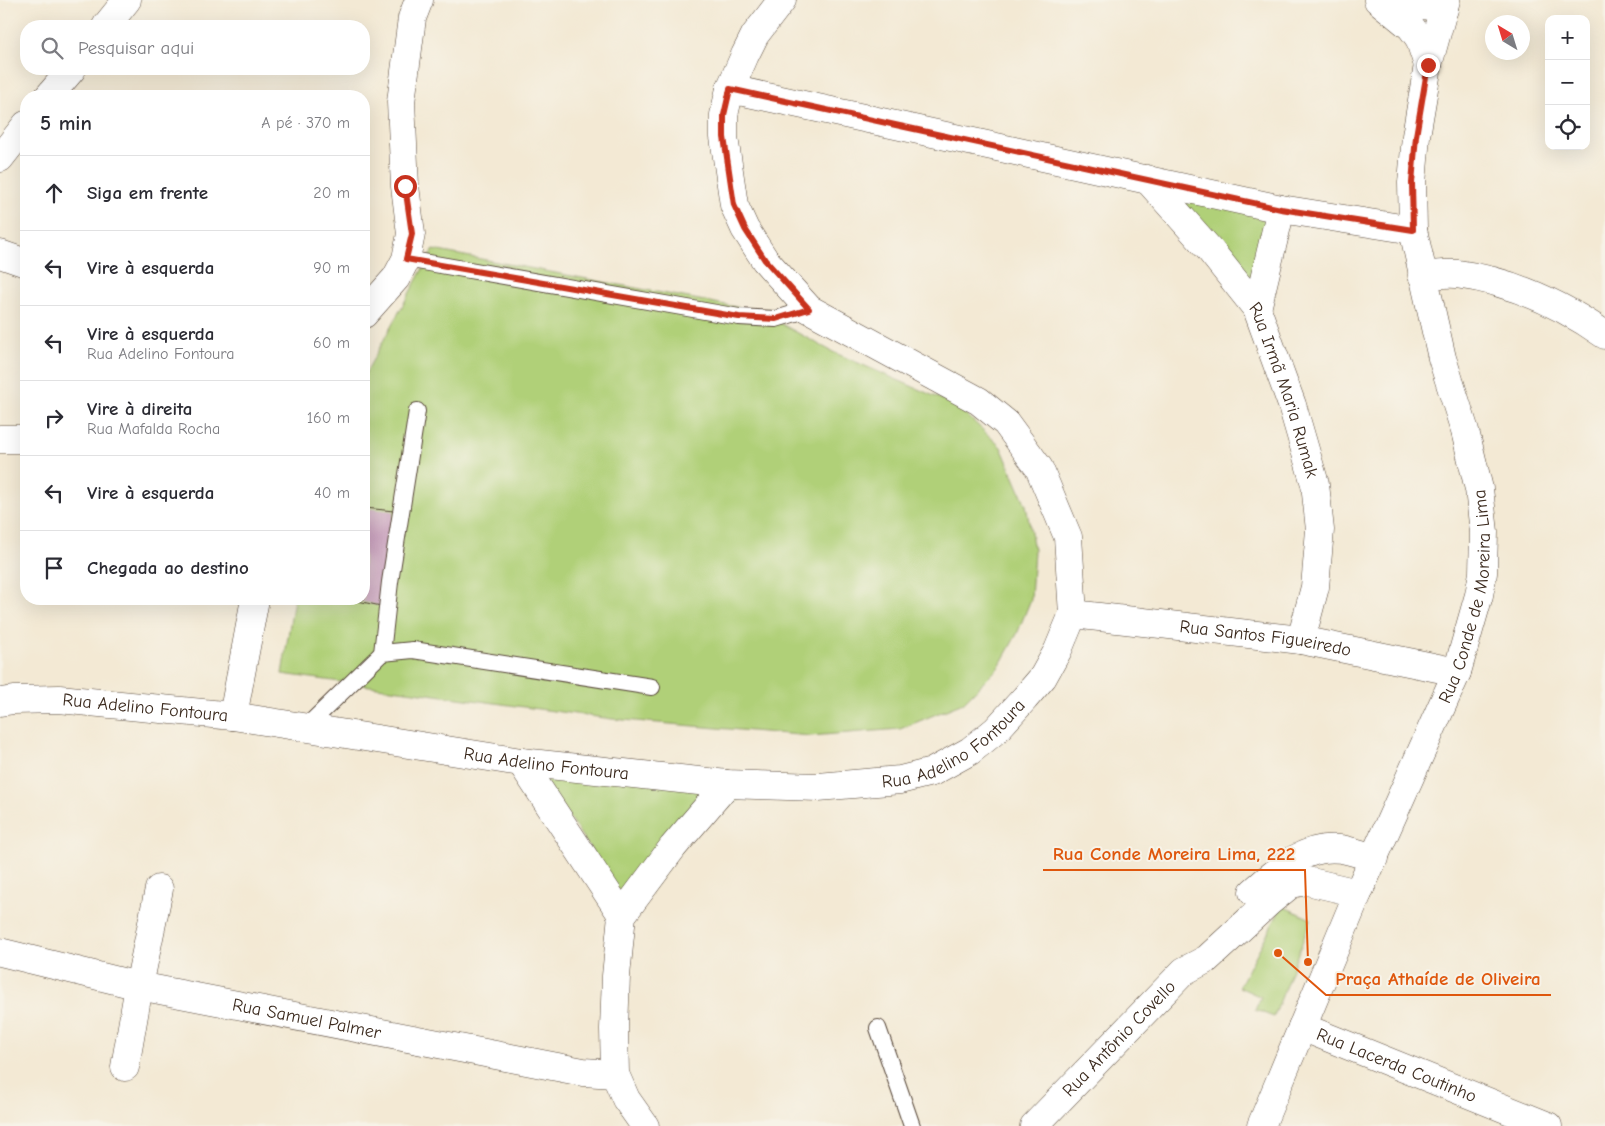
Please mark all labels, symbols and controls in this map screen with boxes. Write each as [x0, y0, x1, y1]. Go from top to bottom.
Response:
north arrow [1485, 15, 1530, 60]
map controls [1545, 15, 1590, 150]
button: + [1545, 15, 1590, 60]
search box [20, 20, 370, 75]
icon: search [38, 34, 66, 62]
text: Pesquisar aqui [78, 37, 194, 59]
route end [1417, 54, 1440, 77]
button: − [1545, 60, 1590, 105]
button: locate [1545, 105, 1590, 150]
text: 5 min [40, 111, 92, 135]
text: A pé · 370 m [261, 114, 350, 132]
route start [394, 175, 417, 198]
icon: ahead [40, 179, 68, 207]
text: Siga em frente [87, 182, 208, 204]
text: 20 m [313, 184, 350, 202]
icon: left [40, 254, 68, 282]
text: Vire à esquerda [87, 257, 214, 279]
text: 90 m [313, 259, 350, 277]
street label: Rua Irmã Maria Rumak [1245, 298, 1323, 481]
text: Vire à esquerda [87, 323, 214, 345]
icon: left [40, 329, 68, 357]
text: 60 m [313, 334, 350, 352]
text: Rua Adelino Fontoura [87, 345, 235, 363]
text: Vire à direita [87, 398, 192, 420]
icon: right [40, 404, 68, 432]
text: 160 m [307, 409, 350, 427]
text: Rua Mafalda Rocha [87, 420, 220, 438]
icon: left [40, 479, 68, 507]
text: Vire à esquerda [87, 482, 214, 504]
text: 40 m [314, 484, 350, 502]
street label: Rua Conde de Moreira Lima [1434, 489, 1495, 707]
icon: arrive [40, 554, 68, 582]
text: Chegada ao destino [87, 557, 249, 579]
street label: Rua Santos Figueiredo [1178, 616, 1353, 661]
street label: Rua Adelino Fontoura [62, 689, 229, 726]
street label: Rua Adelino Fontoura [881, 695, 1030, 793]
street label: Rua Adelino Fontoura [462, 743, 630, 784]
callout: Rua Conde Moreira Lima, 222 [1043, 836, 1305, 870]
text: Rua Conde Moreira Lima, 222 [1053, 843, 1295, 865]
callout: Praça Athaíde de Oliveira [1326, 961, 1551, 995]
text: Praça Athaíde de Oliveira [1335, 968, 1541, 990]
street label: Rua Antônio Covello [1058, 976, 1180, 1101]
street label: Rua Samuel Palmer [230, 994, 384, 1044]
street label: Rua Lacerda Coutinho [1313, 1024, 1480, 1107]

